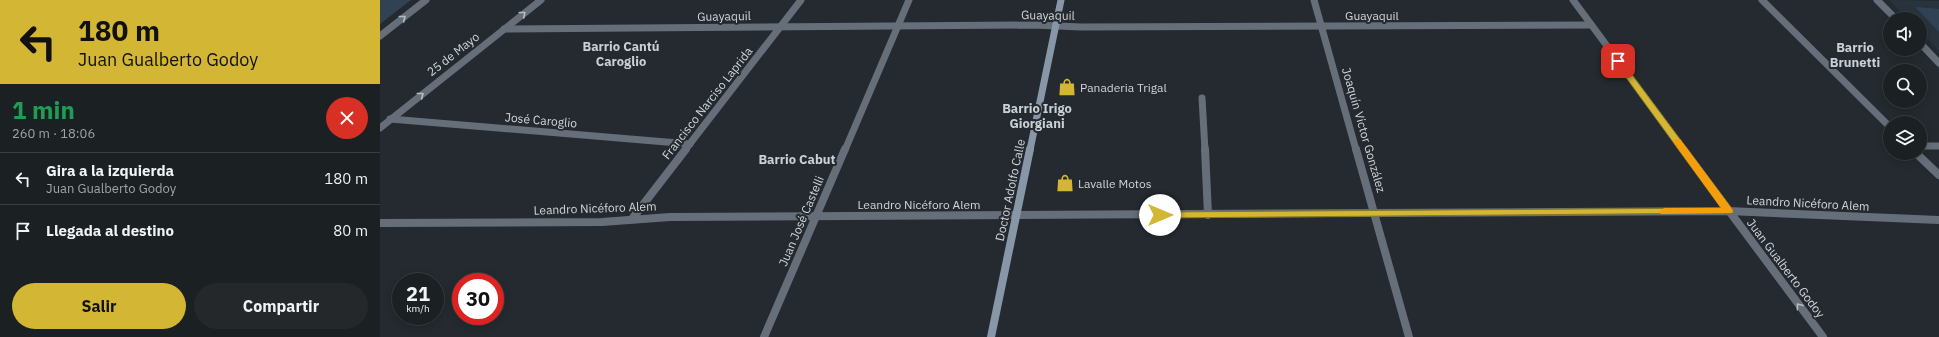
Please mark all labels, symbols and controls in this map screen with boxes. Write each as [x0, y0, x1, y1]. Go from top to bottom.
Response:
street label: Guayaquil [1021, 7, 1075, 23]
street label: Guayaquil [697, 8, 751, 24]
street label: Guayaquil [1345, 8, 1399, 23]
text: 180 m [78, 12, 160, 49]
one-way arrow [518, 12, 525, 19]
map controls [1883, 12, 1927, 160]
button: sound [1883, 12, 1927, 56]
one-way arrow [398, 15, 405, 22]
icon: left [12, 16, 64, 68]
street label: 25 de Mayo [424, 29, 482, 79]
district label: Barrio Cantú Caroglio [582, 38, 660, 70]
district label: Barrio Brunetti [1830, 39, 1880, 71]
street label: Francisco Narciso Laprida [659, 43, 756, 162]
pin [1601, 44, 1635, 78]
text: Juan Gualberto Godoy [78, 48, 258, 71]
icon: arrive [1607, 50, 1629, 72]
button: search [1883, 64, 1927, 108]
street label: Joaquín Víctor González [1339, 66, 1389, 195]
shop icon: Panaderia Trigal [1057, 77, 1077, 97]
place label: Panaderia Trigal [1080, 80, 1167, 95]
one-way arrow [416, 93, 423, 100]
text: 1 min [12, 94, 75, 126]
button: close [326, 97, 368, 139]
district label: Barrio Irigo Giorgiani [1002, 100, 1072, 132]
street label: José Caroglio [504, 109, 578, 131]
button: layers [1883, 116, 1927, 160]
text: 260 m · 18:06 [12, 125, 95, 142]
street label: Doctor Adolfo Calle [992, 137, 1028, 242]
district label: Barrio Cabut [758, 151, 836, 168]
text: Gira a la izquierda [46, 161, 174, 180]
icon: left [12, 168, 34, 190]
text: 180 m [324, 169, 368, 188]
street label: Juan José Castelli [775, 173, 827, 269]
shop icon: Lavalle Motos [1055, 173, 1075, 193]
place label: Lavalle Motos [1078, 176, 1152, 191]
text: Juan Gualberto Godoy [46, 180, 176, 197]
street label: Leandro Nicéforo Alem [1746, 192, 1870, 214]
position arrow [1139, 194, 1181, 236]
street label: Leandro Nicéforo Alem [857, 197, 981, 212]
street label: Leandro Nicéforo Alem [533, 198, 657, 218]
street label: Juan Gualberto Godoy [1744, 215, 1828, 321]
icon: arrive [12, 220, 34, 242]
text: Llegada al destino [46, 221, 174, 240]
text: 80 m [333, 221, 368, 240]
speed limit sign: 30 [452, 273, 504, 325]
text: 21 [406, 280, 430, 307]
button: Salir [12, 283, 186, 329]
button: Compartir [194, 283, 368, 329]
text: km/h [406, 302, 430, 315]
one-way arrow [1797, 303, 1804, 310]

